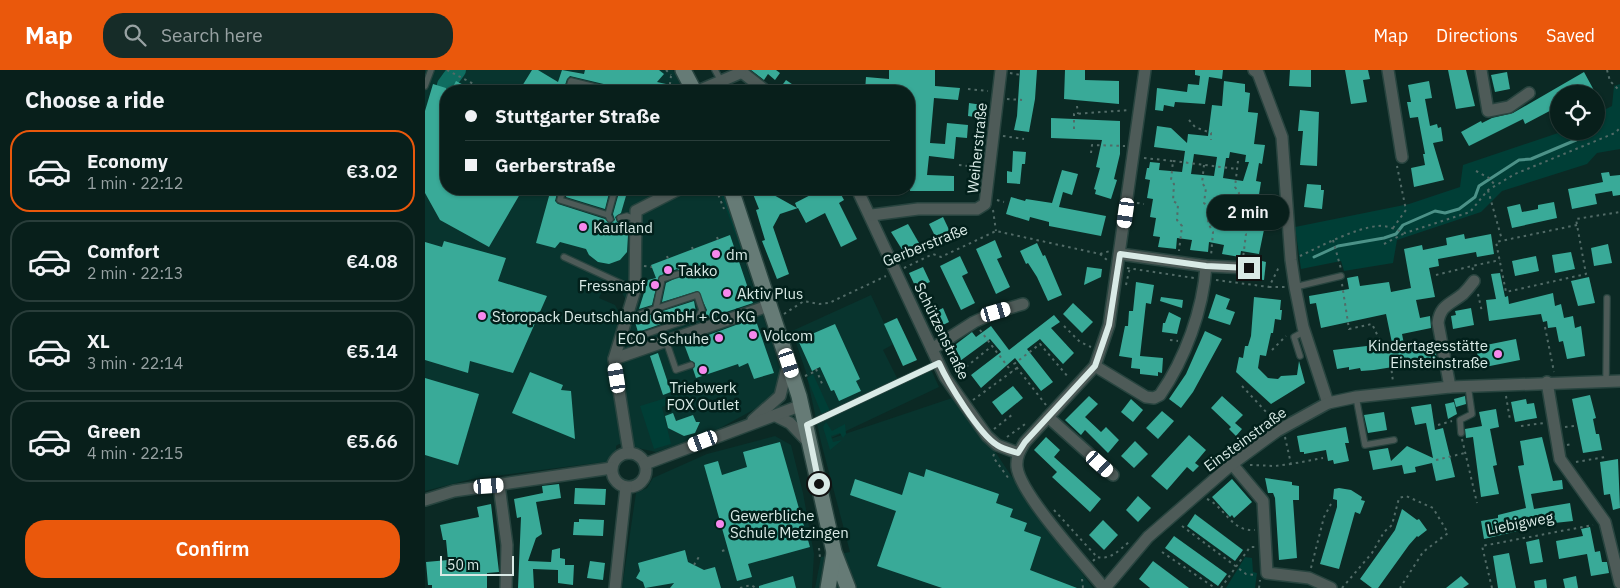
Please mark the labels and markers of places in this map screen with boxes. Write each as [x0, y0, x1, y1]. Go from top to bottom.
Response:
place label: Kaufland [593, 218, 653, 237]
marker: Kaufland [577, 221, 589, 233]
place label: dm [726, 245, 748, 264]
marker: dm [710, 248, 722, 260]
place label: Takko [678, 261, 718, 280]
marker: Takko [662, 264, 674, 276]
place label: Fressnapf [579, 276, 645, 295]
marker: Fressnapf [649, 279, 661, 291]
place label: Aktiv Plus [737, 284, 803, 303]
marker: Aktiv Plus [721, 287, 733, 299]
place label: Storopack Deutschland GmbH + Co. KG [492, 307, 756, 326]
marker: Storopack Deutschland GmbH + Co. KG [476, 310, 488, 322]
place label: Volcom [763, 326, 813, 345]
place label: ECO - Schuhe [617, 329, 709, 348]
marker: Volcom [747, 329, 759, 341]
marker: ECO - Schuhe [713, 332, 725, 344]
place label: Kindertagesstätte Einsteinstraße [1368, 336, 1488, 372]
marker: Kindertagesstätte Einsteinstraße [1492, 348, 1504, 360]
marker: Triebwerk FOX Outlet [697, 364, 709, 376]
place label: Triebwerk FOX Outlet [666, 378, 740, 414]
place label: Gewerbliche Schule Metzingen [730, 506, 849, 542]
marker: Gewerbliche Schule Metzingen [714, 518, 726, 530]

